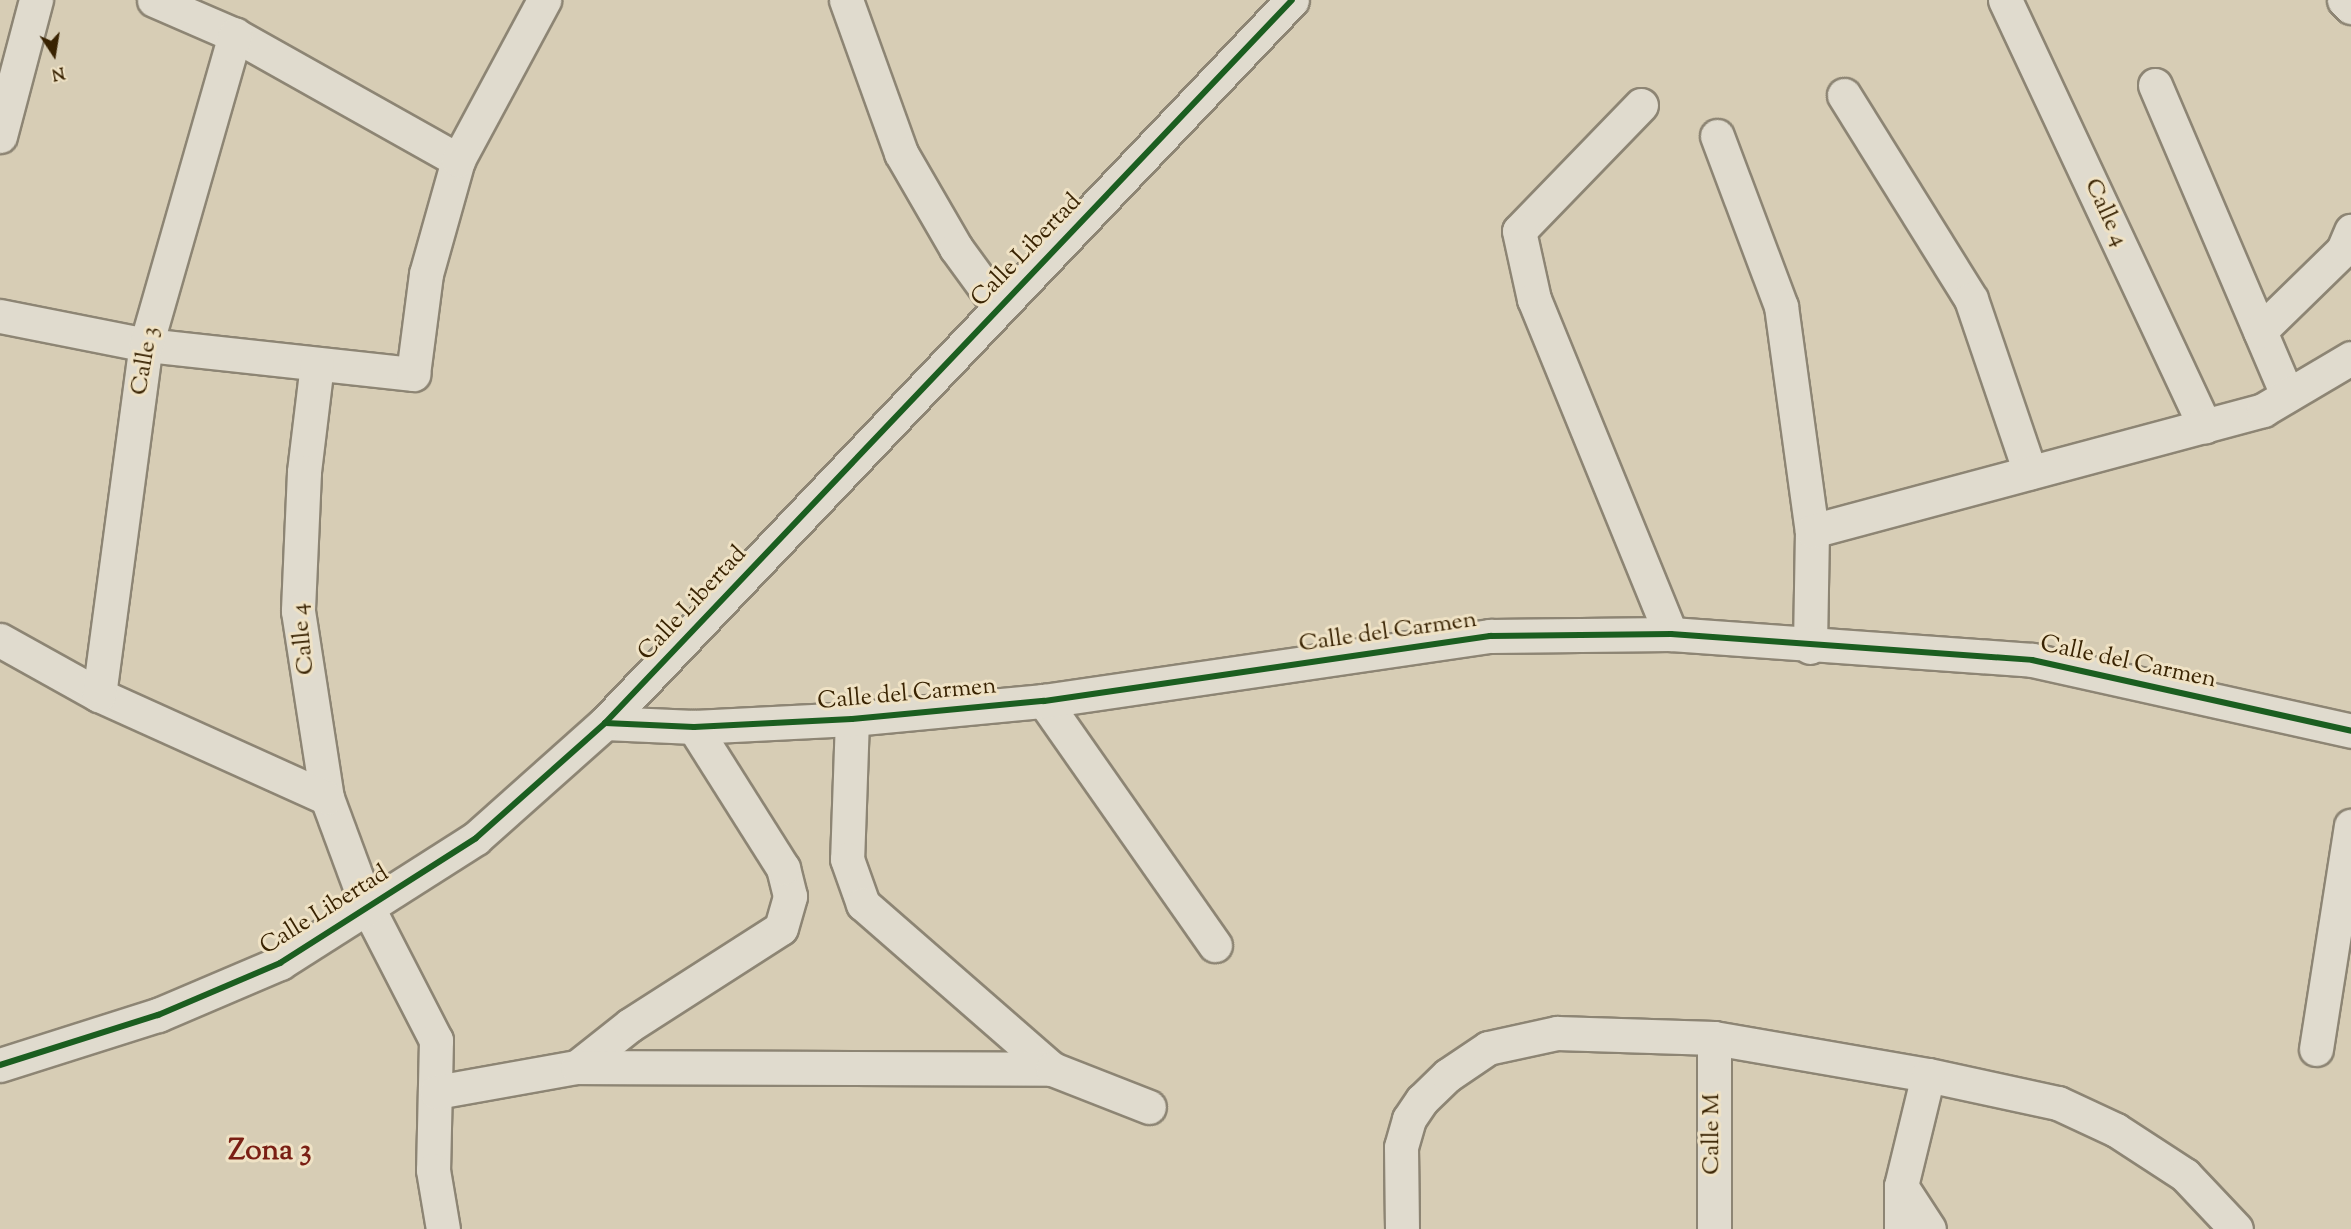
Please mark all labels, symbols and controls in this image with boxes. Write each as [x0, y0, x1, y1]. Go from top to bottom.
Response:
north arrow [24, 24, 84, 84]
text: N [49, 60, 66, 85]
street label: Calle 4 [2077, 174, 2133, 252]
street label: Calle Libertad [966, 188, 1088, 314]
street label: Calle 3 [126, 324, 166, 398]
street label: Calle Libertad [633, 541, 753, 667]
street label: Calle 4 [286, 602, 322, 676]
street label: Calle del Carmen [1297, 606, 1479, 660]
street label: Calle del Carmen [2037, 630, 2219, 696]
street label: Calle del Carmen [816, 673, 998, 717]
street label: Calle Libertad [255, 860, 395, 962]
street label: Calle M [1699, 1093, 1727, 1175]
district label: Zona 3 [228, 1134, 312, 1170]

